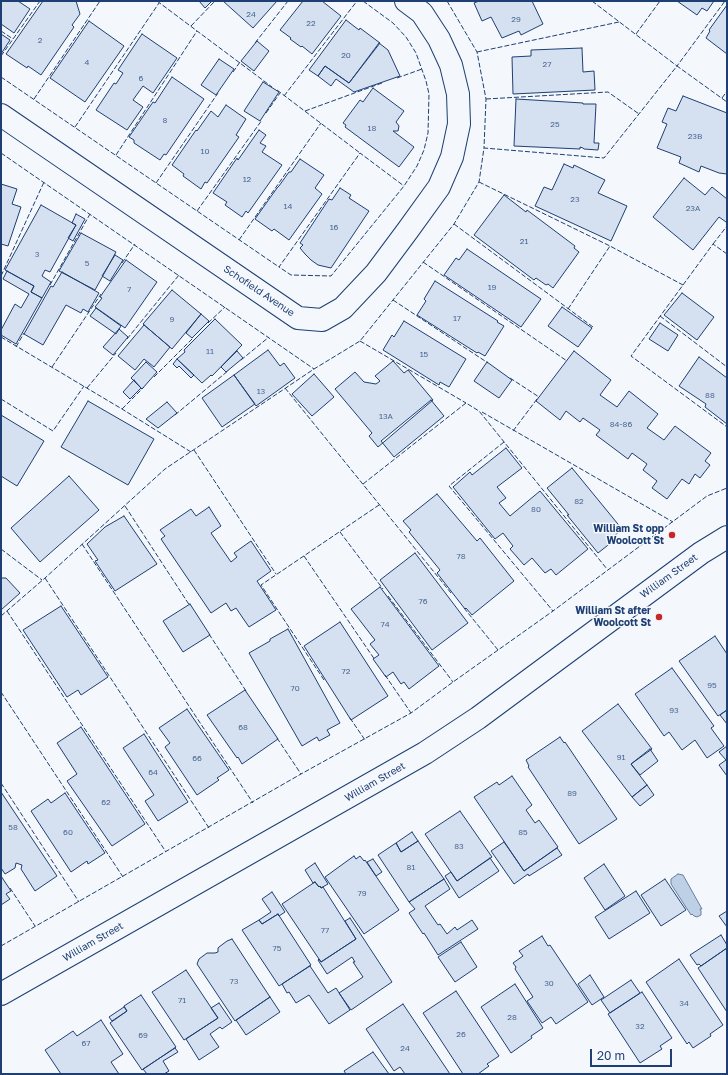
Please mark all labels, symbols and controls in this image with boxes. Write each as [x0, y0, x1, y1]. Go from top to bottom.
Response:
house number: 24 [246, 9, 256, 19]
house number: 29 [511, 14, 521, 24]
house number: 22 [306, 18, 316, 28]
house number: 2 [38, 35, 42, 45]
house number: 20 [341, 50, 351, 60]
house number: 4 [85, 57, 89, 67]
house number: 27 [543, 59, 551, 69]
house number: 6 [139, 73, 143, 83]
house number: 8 [163, 115, 167, 125]
house number: 25 [550, 119, 560, 129]
house number: 18 [368, 123, 376, 133]
house number: 23B [688, 131, 702, 141]
house number: 10 [201, 146, 209, 156]
house number: 12 [243, 174, 251, 184]
house number: 23 [570, 194, 580, 204]
house number: 14 [284, 201, 292, 211]
house number: 23A [686, 203, 700, 213]
house number: 16 [330, 222, 338, 232]
house number: 21 [520, 236, 528, 246]
house number: 3 [35, 249, 39, 259]
house number: 5 [85, 258, 89, 268]
street label: Schofield Avenue [221, 263, 297, 319]
house number: 19 [488, 282, 496, 292]
house number: 7 [127, 284, 131, 294]
house number: 17 [453, 313, 461, 323]
house number: 9 [170, 314, 174, 324]
house number: 11 [206, 346, 214, 356]
house number: 15 [420, 349, 428, 359]
house number: 13 [257, 386, 265, 396]
house number: 88 [705, 390, 715, 400]
house number: 13A [379, 411, 393, 421]
house number: 84-86 [610, 419, 632, 429]
house number: 82 [574, 496, 584, 506]
house number: 80 [531, 504, 541, 514]
place label: William St opp Woolcott St [593, 523, 664, 546]
marker: William St opp Woolcott St [667, 530, 677, 540]
house number: 78 [456, 551, 466, 561]
street label: William Street [638, 551, 700, 601]
house number: 76 [418, 596, 428, 606]
place label: William St after Woolcott St [575, 605, 651, 628]
marker: William St after Woolcott St [654, 612, 664, 622]
house number: 74 [380, 619, 390, 629]
house number: 72 [342, 666, 350, 676]
house number: 95 [707, 680, 717, 690]
house number: 70 [290, 683, 300, 693]
house number: 93 [669, 705, 679, 715]
house number: 68 [238, 722, 248, 732]
house number: 91 [617, 752, 625, 762]
house number: 66 [192, 753, 202, 763]
street label: William Street [343, 760, 407, 804]
house number: 64 [148, 767, 158, 777]
house number: 89 [567, 788, 577, 798]
house number: 62 [101, 797, 111, 807]
house number: 58 [8, 822, 18, 832]
house number: 60 [63, 827, 73, 837]
house number: 85 [518, 827, 528, 837]
house number: 83 [454, 841, 464, 851]
house number: 81 [407, 862, 415, 872]
house number: 79 [357, 888, 367, 898]
street label: William Street [61, 920, 125, 964]
house number: 77 [321, 925, 329, 935]
house number: 75 [273, 943, 281, 953]
house number: 73 [230, 976, 238, 986]
house number: 30 [544, 978, 554, 988]
house number: 71 [178, 995, 186, 1005]
house number: 34 [679, 998, 689, 1008]
house number: 28 [507, 1012, 517, 1022]
house number: 32 [635, 1021, 645, 1031]
house number: 26 [456, 1029, 466, 1039]
house number: 69 [138, 1030, 148, 1040]
house number: 67 [81, 1038, 91, 1048]
scale bar [592, 1041, 674, 1067]
house number: 24 [400, 1043, 410, 1053]
text: 20 m [597, 1048, 625, 1063]

